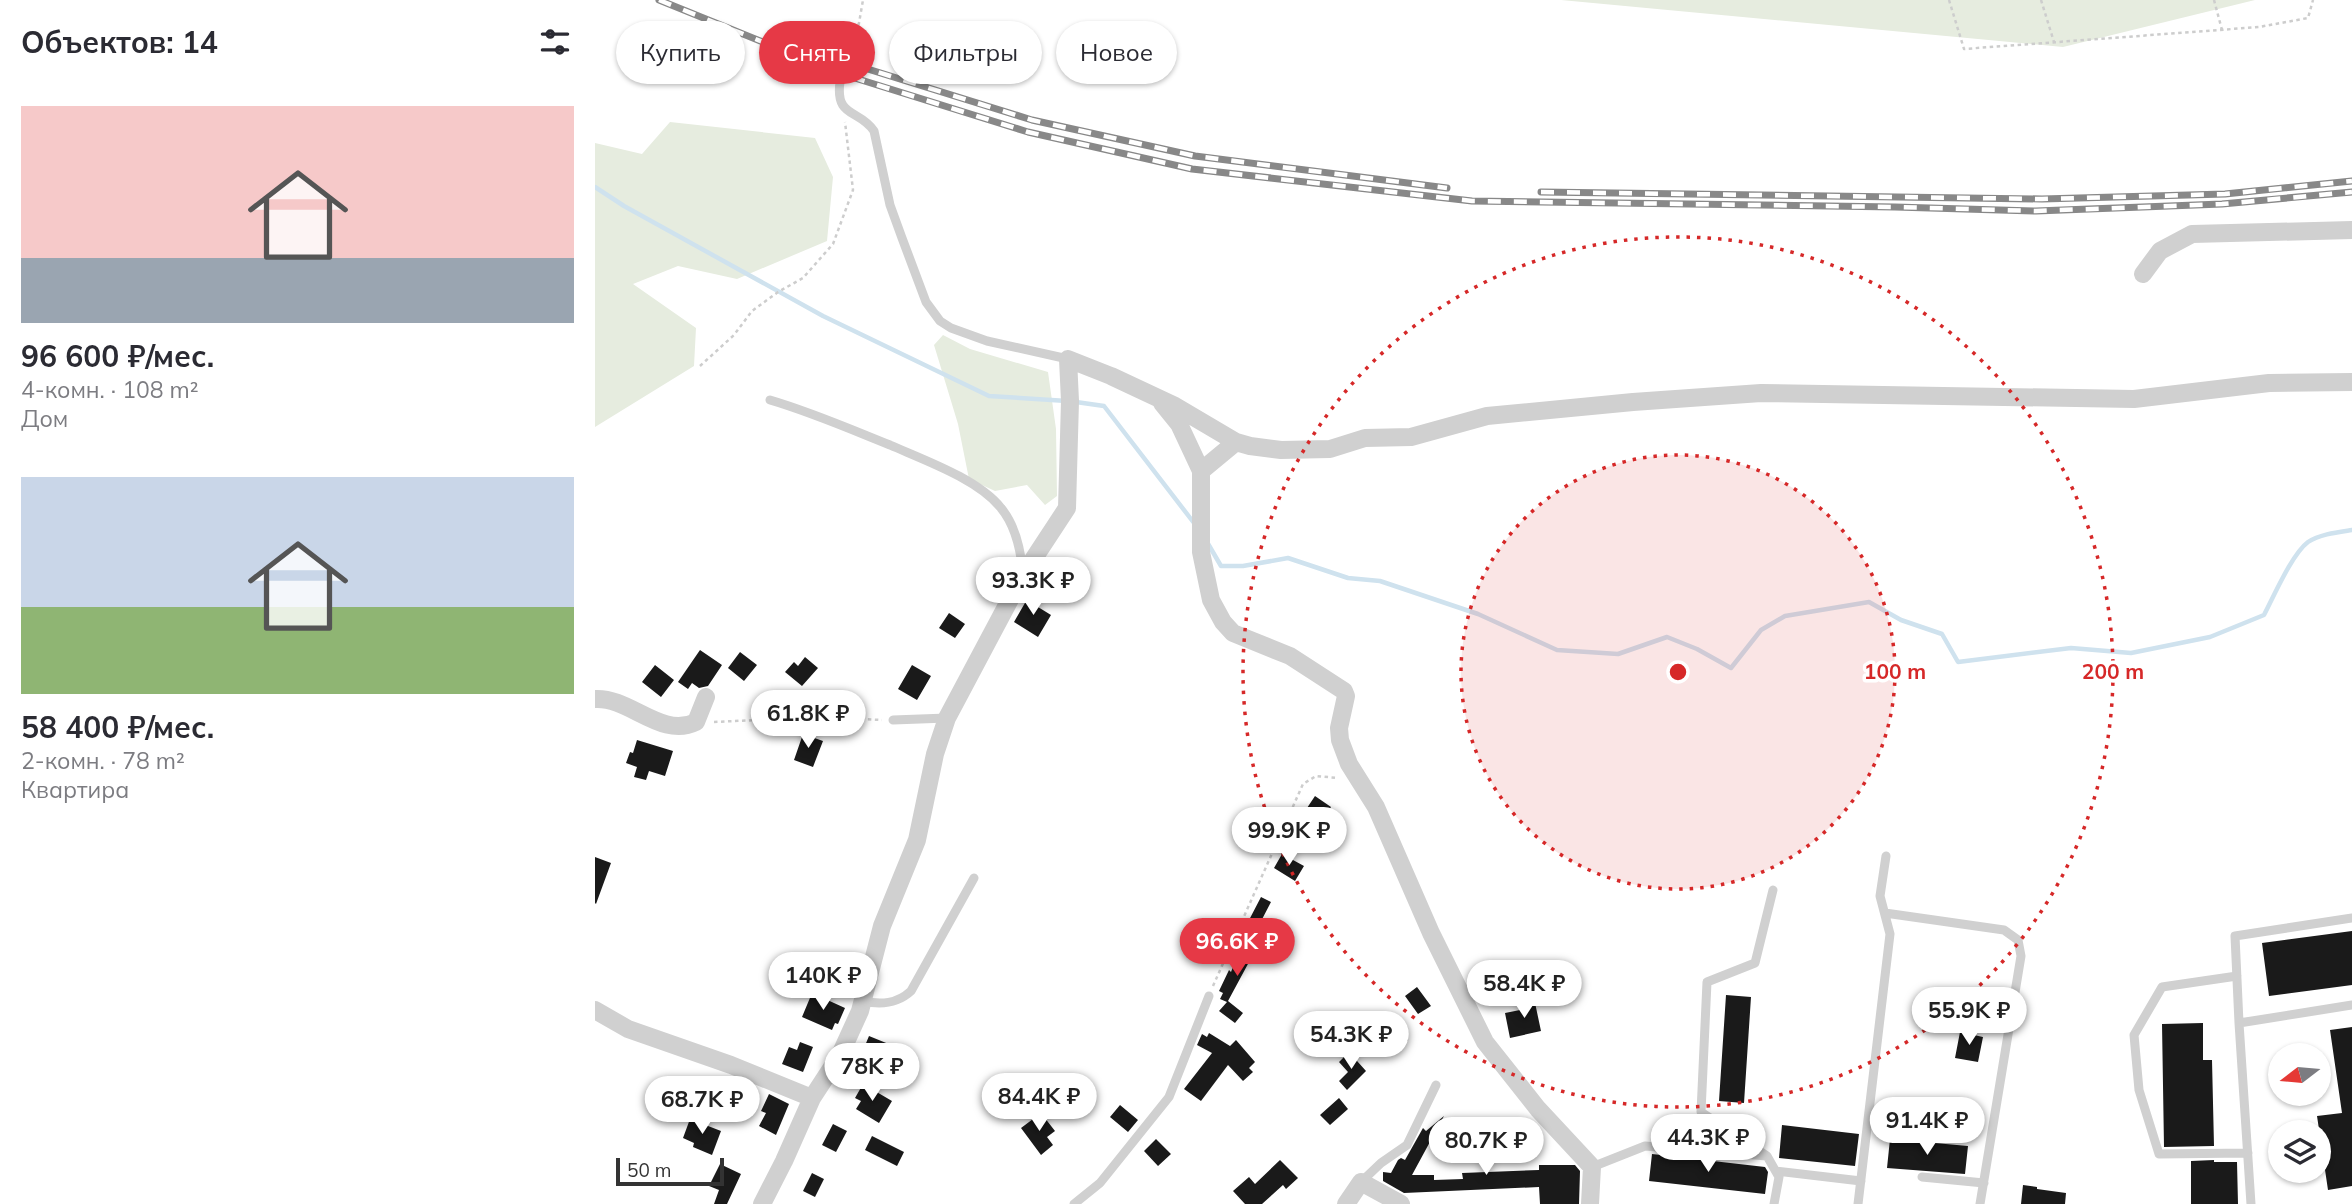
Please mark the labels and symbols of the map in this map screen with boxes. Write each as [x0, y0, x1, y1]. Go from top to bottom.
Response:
pin: 93.3K ₽ [968, 558, 1098, 617]
text: 100 m [1864, 658, 1926, 684]
text: 200 m [2082, 658, 2144, 684]
centre of rings [1666, 660, 1690, 684]
pin: 61.8K ₽ [743, 690, 873, 750]
pin: 99.9K ₽ [1224, 808, 1354, 867]
pin: 96.6K ₽ [1172, 918, 1302, 978]
pin: 140K ₽ [766, 953, 880, 1012]
pin: 58.4K ₽ [1459, 960, 1589, 1020]
pin: 55.9K ₽ [1904, 988, 2034, 1047]
pin: 54.3K ₽ [1286, 1012, 1416, 1071]
north arrow [2268, 1043, 2331, 1106]
pin: 78K ₽ [823, 1044, 921, 1103]
pin: 84.4K ₽ [974, 1074, 1104, 1133]
pin: 68.7K ₽ [637, 1076, 767, 1136]
pin: 91.4K ₽ [1862, 1098, 1992, 1157]
pin: 44.3K ₽ [1643, 1114, 1773, 1174]
pin: 80.7K ₽ [1421, 1118, 1551, 1177]
scale bar [616, 1155, 725, 1187]

